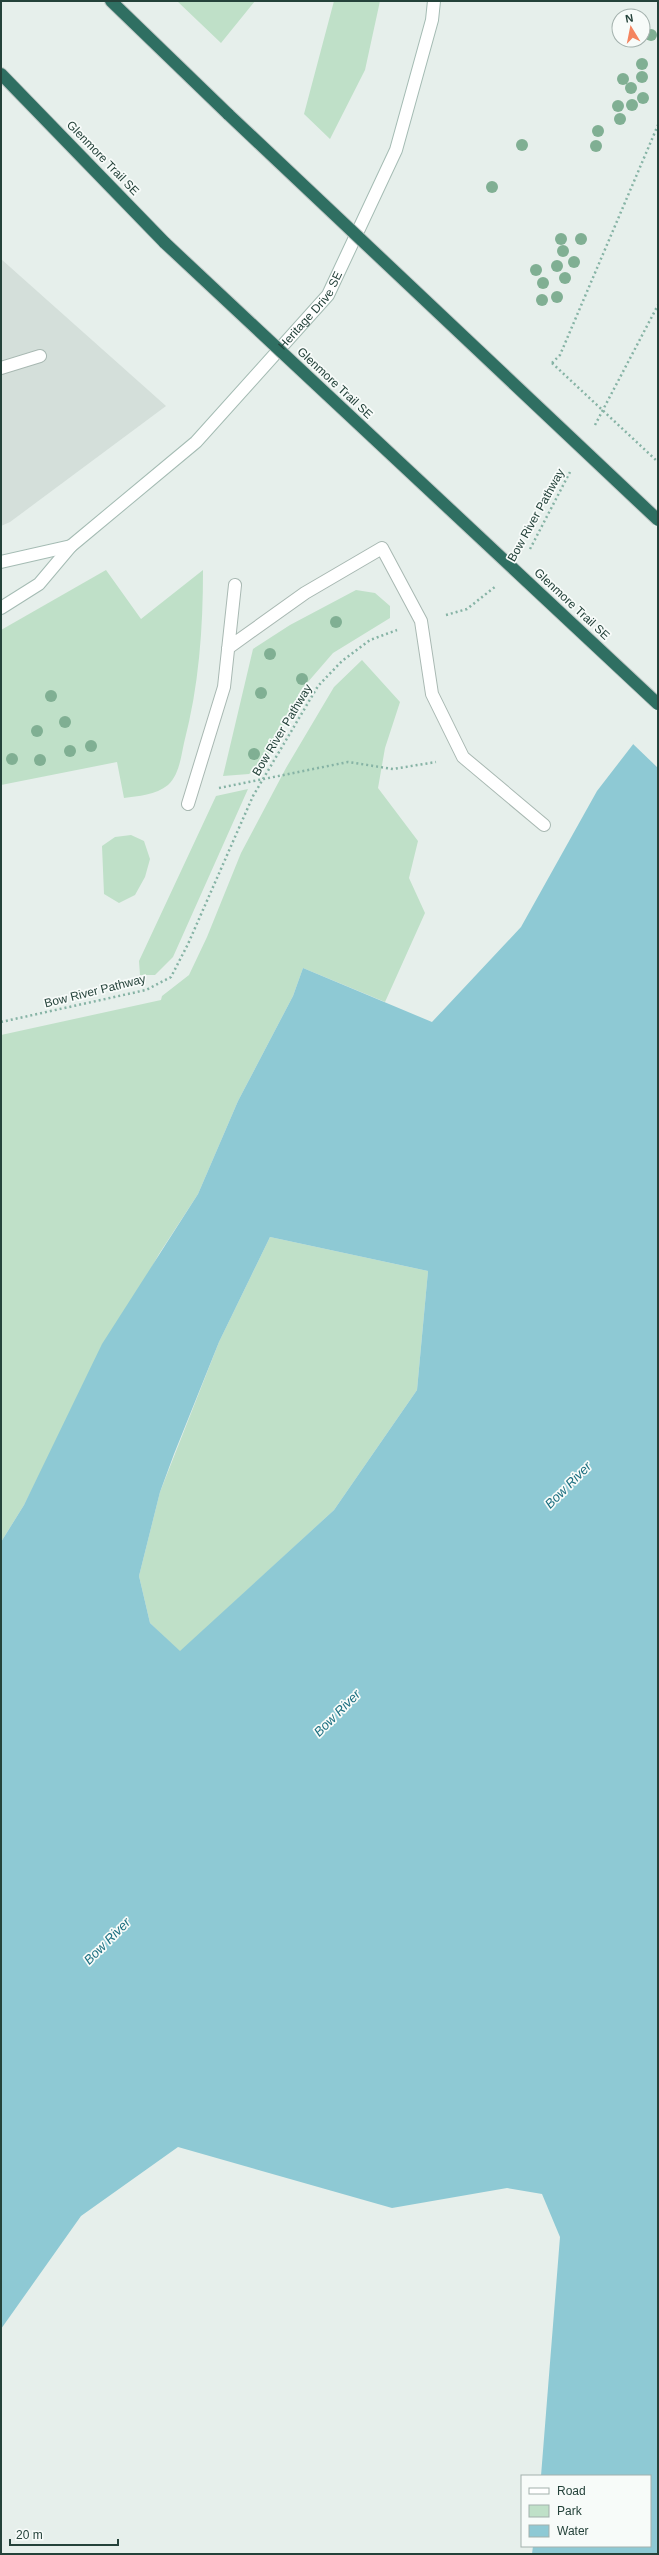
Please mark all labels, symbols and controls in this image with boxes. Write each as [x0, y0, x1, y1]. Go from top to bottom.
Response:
north arrow [611, 8, 651, 48]
text: N [624, 12, 634, 25]
street label: Glenmore Trail SE [64, 118, 142, 198]
street label: Heritage Drive SE [275, 269, 345, 352]
street label: Glenmore Trail SE [294, 344, 376, 422]
street label: Bow River Pathway [505, 466, 567, 564]
street label: Glenmore Trail SE [531, 565, 613, 643]
street label: Bow River Pathway [249, 682, 315, 778]
street label: Bow River Pathway [43, 972, 147, 1010]
water label: Bow River [542, 1458, 595, 1511]
water label: Bow River [311, 1686, 364, 1739]
water label: Bow River [81, 1914, 134, 1967]
legend [521, 2475, 651, 2547]
text: Road [557, 2484, 586, 2498]
text: Park [557, 2504, 583, 2518]
scale bar [10, 2521, 118, 2547]
text: Water [557, 2524, 589, 2538]
text: 20 m [16, 2528, 43, 2542]

